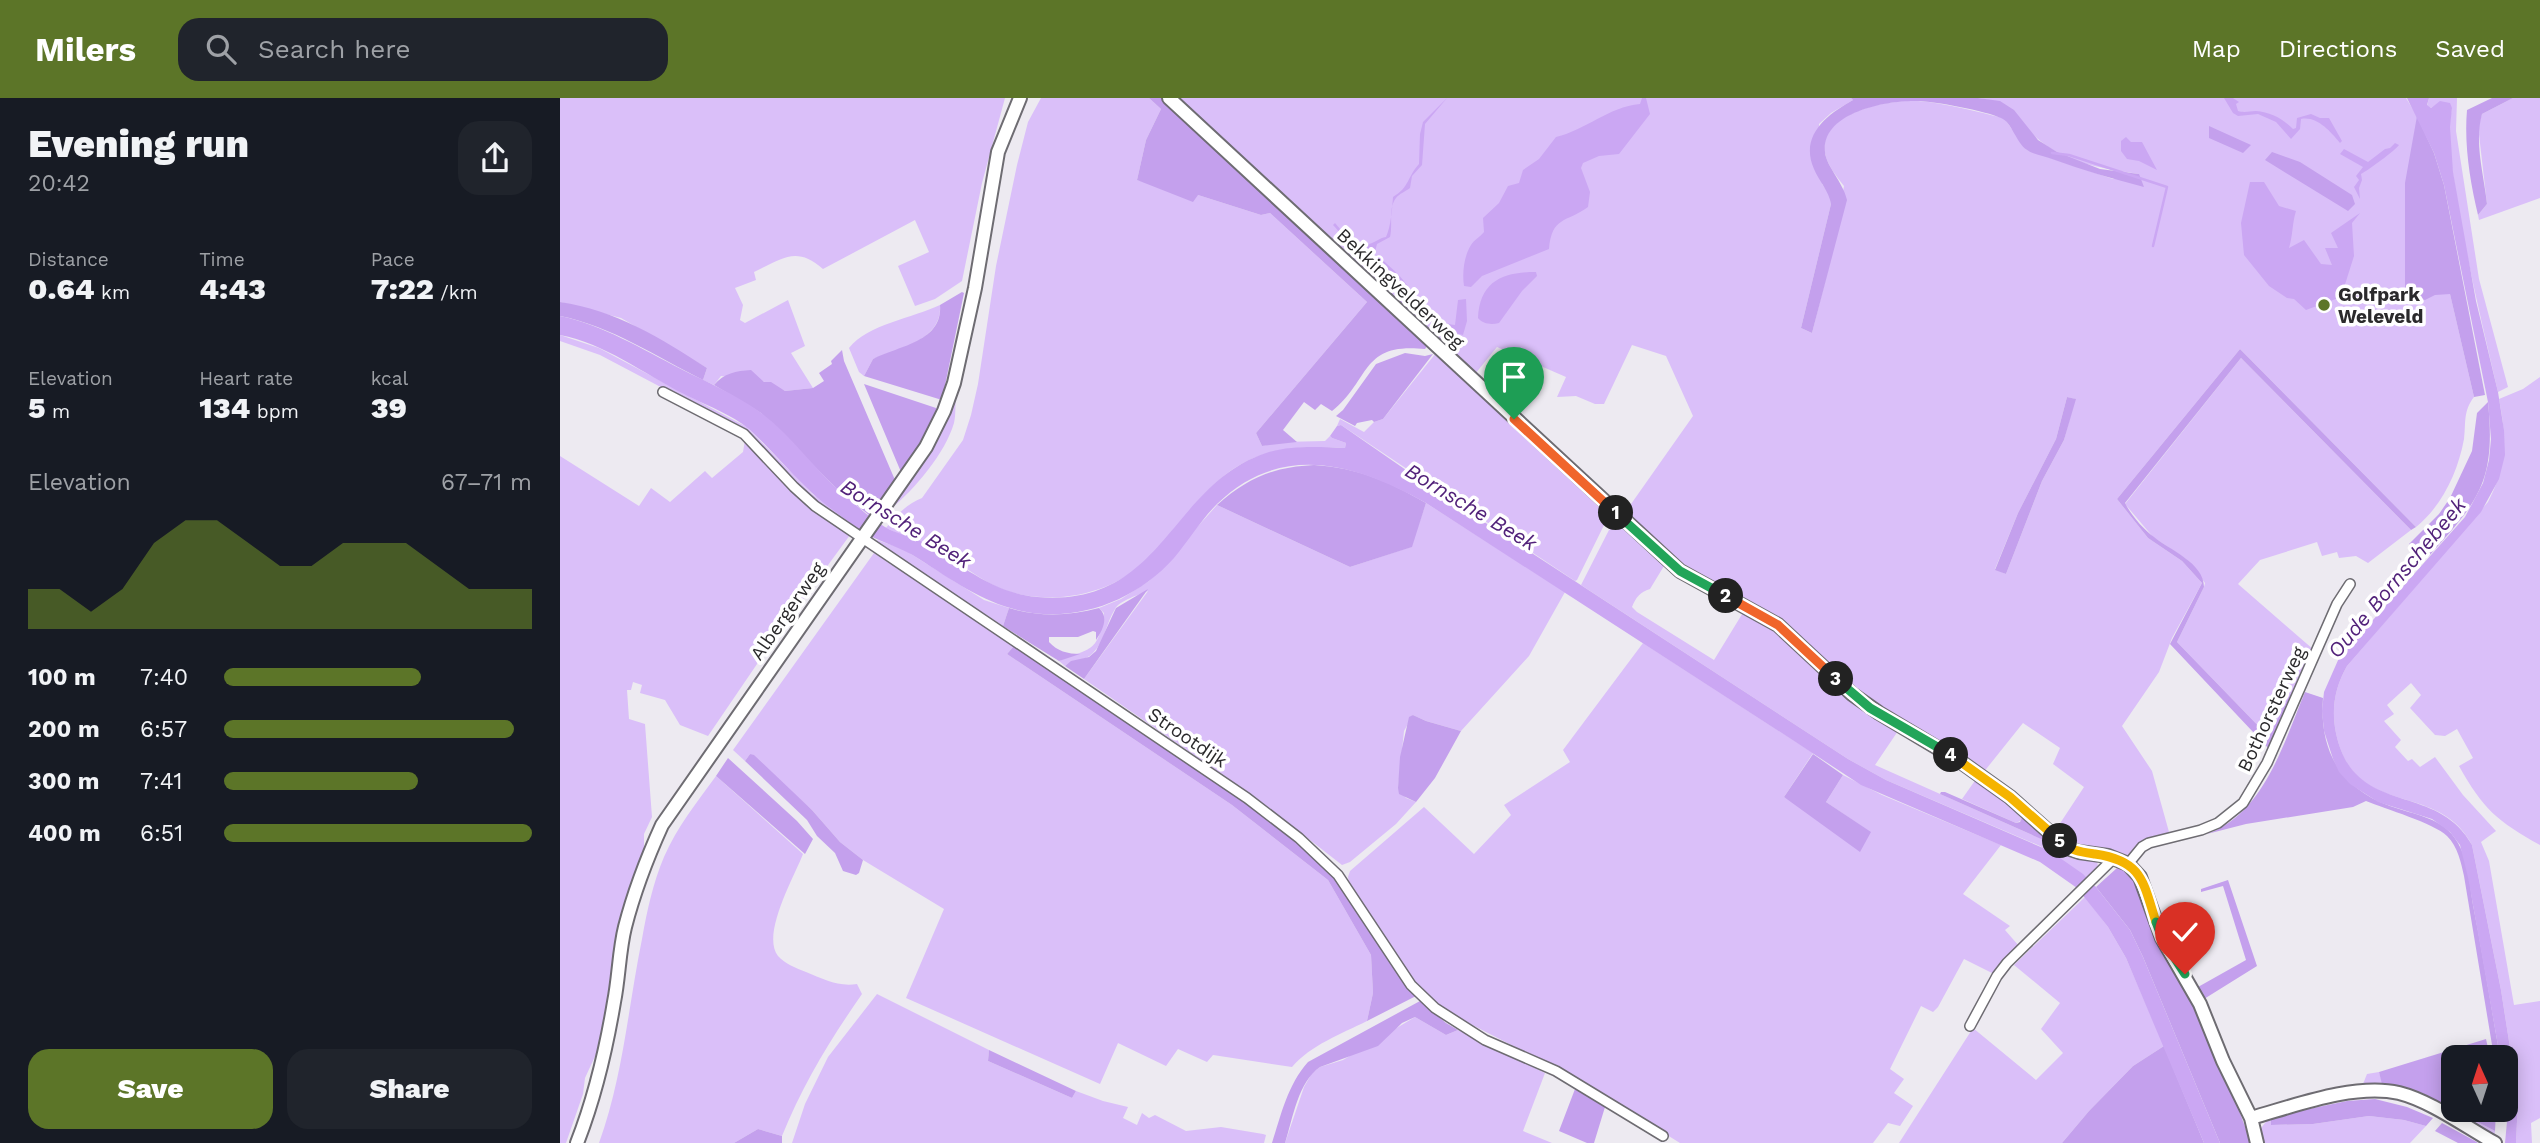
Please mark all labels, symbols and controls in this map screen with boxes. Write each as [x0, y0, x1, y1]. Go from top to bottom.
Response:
search box [178, 18, 668, 81]
text: Milers [35, 30, 136, 69]
icon: search [202, 30, 240, 68]
text: Search here [258, 34, 410, 64]
text: Map [2192, 35, 2241, 63]
text: Directions [2279, 35, 2397, 63]
text: Saved [2435, 35, 2505, 63]
button: share [458, 121, 532, 195]
text: Evening run [28, 122, 249, 166]
text: 20:42 [28, 170, 90, 197]
street label: Bekkingvelderweg [1332, 223, 1470, 354]
text: Distance [28, 248, 109, 271]
text: Time [199, 248, 245, 271]
text: Pace [371, 248, 415, 271]
text: 0.64 [28, 271, 95, 306]
text: 4:43 [199, 271, 266, 306]
text: 7:22 [371, 271, 434, 306]
text: km [95, 281, 130, 304]
text: /km [434, 281, 478, 304]
place label: Golfpark Weleveld [2338, 283, 2423, 328]
marker: Golfpark Weleveld [2316, 297, 2332, 313]
pin [1484, 347, 1544, 419]
icon: arrive [1495, 358, 1533, 396]
text: Elevation [28, 367, 113, 390]
text: Heart rate [199, 367, 293, 390]
text: kcal [371, 367, 408, 390]
text: 5 [28, 390, 46, 425]
text: 134 [199, 390, 250, 425]
text: 39 [371, 390, 407, 425]
text: m [46, 400, 70, 423]
text: bpm [250, 400, 299, 423]
water label: Bornsche Beek [1401, 457, 1542, 556]
text: Elevation [28, 469, 131, 496]
text: 67–71 m [441, 469, 532, 496]
water label: Bornsche Beek [836, 473, 977, 574]
water label: Oude Bornschebeek [2322, 492, 2471, 663]
pin: 1 [1598, 496, 1634, 530]
text: 1 [1611, 501, 1620, 524]
street label: Albergerweg [745, 557, 830, 665]
pin: 2 [1708, 578, 1744, 614]
text: 2 [1720, 584, 1731, 607]
street label: Bothorsterweg [2232, 642, 2311, 775]
pin: 3 [1818, 662, 1854, 696]
text: 100 m [28, 664, 96, 691]
text: 7:40 [140, 664, 188, 691]
text: 3 [1830, 667, 1841, 690]
street label: Strootdijk [1144, 702, 1232, 773]
text: 200 m [28, 716, 100, 743]
text: 6:57 [140, 716, 187, 743]
pin: 4 [1934, 738, 1968, 772]
text: 4 [1944, 743, 1957, 766]
text: 300 m [28, 768, 99, 795]
text: 7:41 [140, 768, 182, 795]
text: 400 m [28, 820, 101, 847]
text: 6:51 [140, 820, 183, 847]
pin: 5 [2042, 824, 2078, 858]
text: 5 [2054, 829, 2065, 852]
pin [2155, 902, 2215, 974]
icon: check [2166, 913, 2204, 951]
north arrow [2441, 1045, 2518, 1122]
map controls [2441, 1045, 2518, 1122]
button: Save [28, 1049, 273, 1129]
button: Share [287, 1049, 532, 1129]

